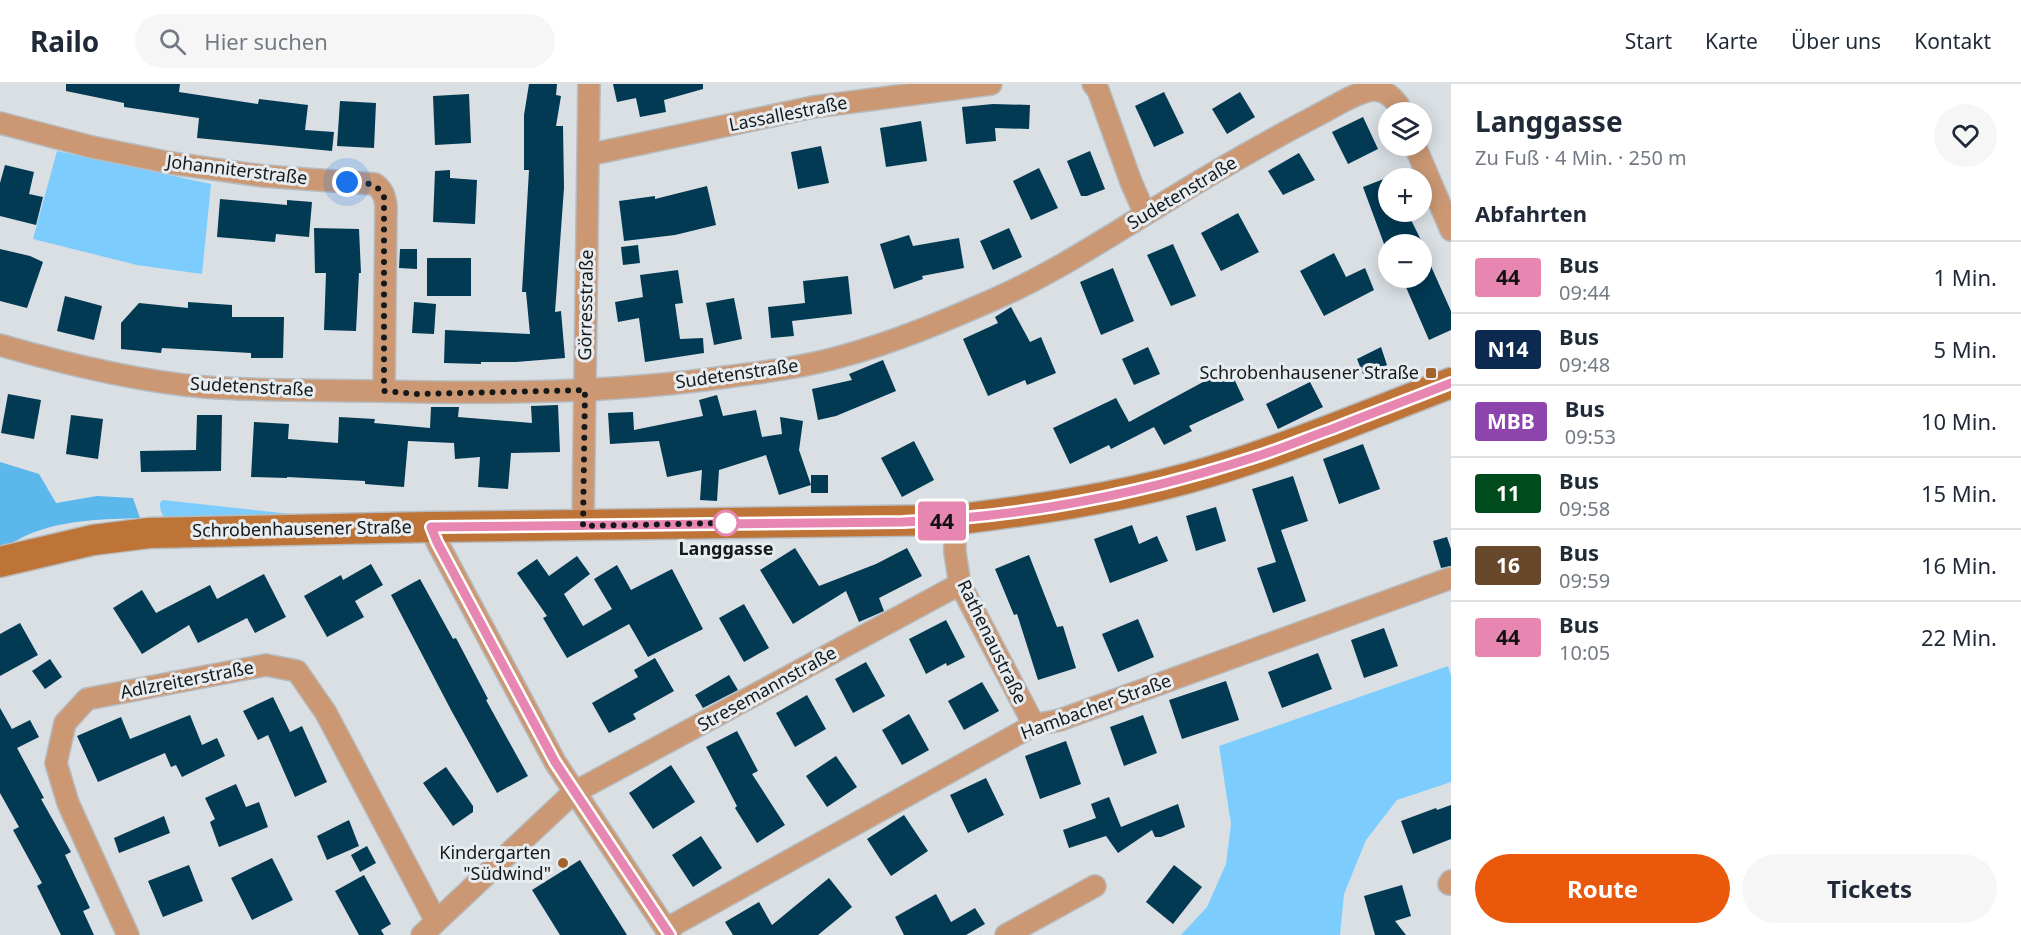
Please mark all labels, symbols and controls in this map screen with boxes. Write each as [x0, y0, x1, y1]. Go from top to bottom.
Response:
search box [135, 14, 555, 68]
text: Railo [30, 22, 99, 60]
icon: search [156, 25, 189, 58]
text: Hier suchen [204, 26, 328, 56]
text: Start [1625, 27, 1672, 55]
text: Karte [1705, 27, 1758, 55]
text: Über uns [1791, 27, 1881, 55]
text: Kontakt [1914, 27, 1991, 55]
street label: Lassallestraße [727, 90, 849, 136]
map controls [1378, 102, 1432, 288]
button: layers [1378, 102, 1432, 156]
text: Langgasse [1475, 102, 1623, 140]
button: heart [1934, 104, 1997, 167]
text: Zu Fuß · 4 Min. · 250 m [1475, 144, 1687, 171]
street label: Johanniterstraße [163, 148, 309, 190]
street label: Sudetenstraße [1122, 150, 1241, 234]
your location [332, 167, 362, 197]
button: + [1378, 168, 1432, 222]
text: Abfahrten [1475, 198, 1587, 228]
button: − [1378, 234, 1432, 288]
street label: Görresstraße [572, 249, 598, 361]
text: Bus [1559, 249, 1599, 279]
text: 1 Min. [1934, 262, 1997, 292]
text: 44 [1496, 263, 1520, 291]
text: 09:44 [1559, 279, 1610, 306]
text: Bus [1559, 321, 1599, 351]
text: 5 Min. [1934, 334, 1997, 364]
text: N14 [1487, 335, 1529, 363]
text: 09:48 [1559, 351, 1610, 378]
street label: Sudetenstraße [674, 353, 800, 394]
place label: Schrobenhausener Straße [1199, 360, 1419, 384]
marker: Schrobenhausener Straße [1424, 366, 1438, 380]
street label: Sudetenstraße [190, 371, 315, 401]
text: Bus [1565, 393, 1605, 423]
text: 10 Min. [1921, 406, 1997, 436]
text: MBB [1487, 407, 1535, 435]
text: 09:53 [1565, 423, 1616, 450]
text: Bus [1559, 465, 1599, 495]
text: 15 Min. [1921, 478, 1997, 508]
text: 11 [1496, 479, 1520, 507]
text: 09:58 [1559, 495, 1610, 522]
line badge: 44 [915, 502, 969, 540]
text: 44 [930, 507, 954, 535]
marker: Langgasse [713, 510, 739, 536]
street label: Schrobenhausener Straße [192, 514, 412, 542]
place label: Langgasse [679, 536, 773, 560]
text: Bus [1559, 537, 1599, 567]
text: 16 Min. [1921, 550, 1997, 580]
text: 16 [1496, 551, 1520, 579]
text: 09:59 [1559, 567, 1610, 594]
street label: Rathenaustraße [952, 576, 1033, 708]
text: Bus [1559, 609, 1599, 639]
text: 22 Min. [1921, 622, 1997, 652]
text: 44 [1496, 623, 1520, 651]
text: 10:05 [1559, 639, 1610, 666]
street label: Stresemannstraße [693, 640, 840, 736]
street label: Adlzreiterstraße [118, 654, 256, 704]
street label: Hambacher Straße [1017, 668, 1174, 744]
place label: Kindergarten "Südwind" [439, 840, 551, 885]
button: Route [1475, 854, 1730, 923]
button: Tickets [1742, 854, 1997, 923]
marker: Kindergarten "Südwind" [556, 856, 570, 870]

